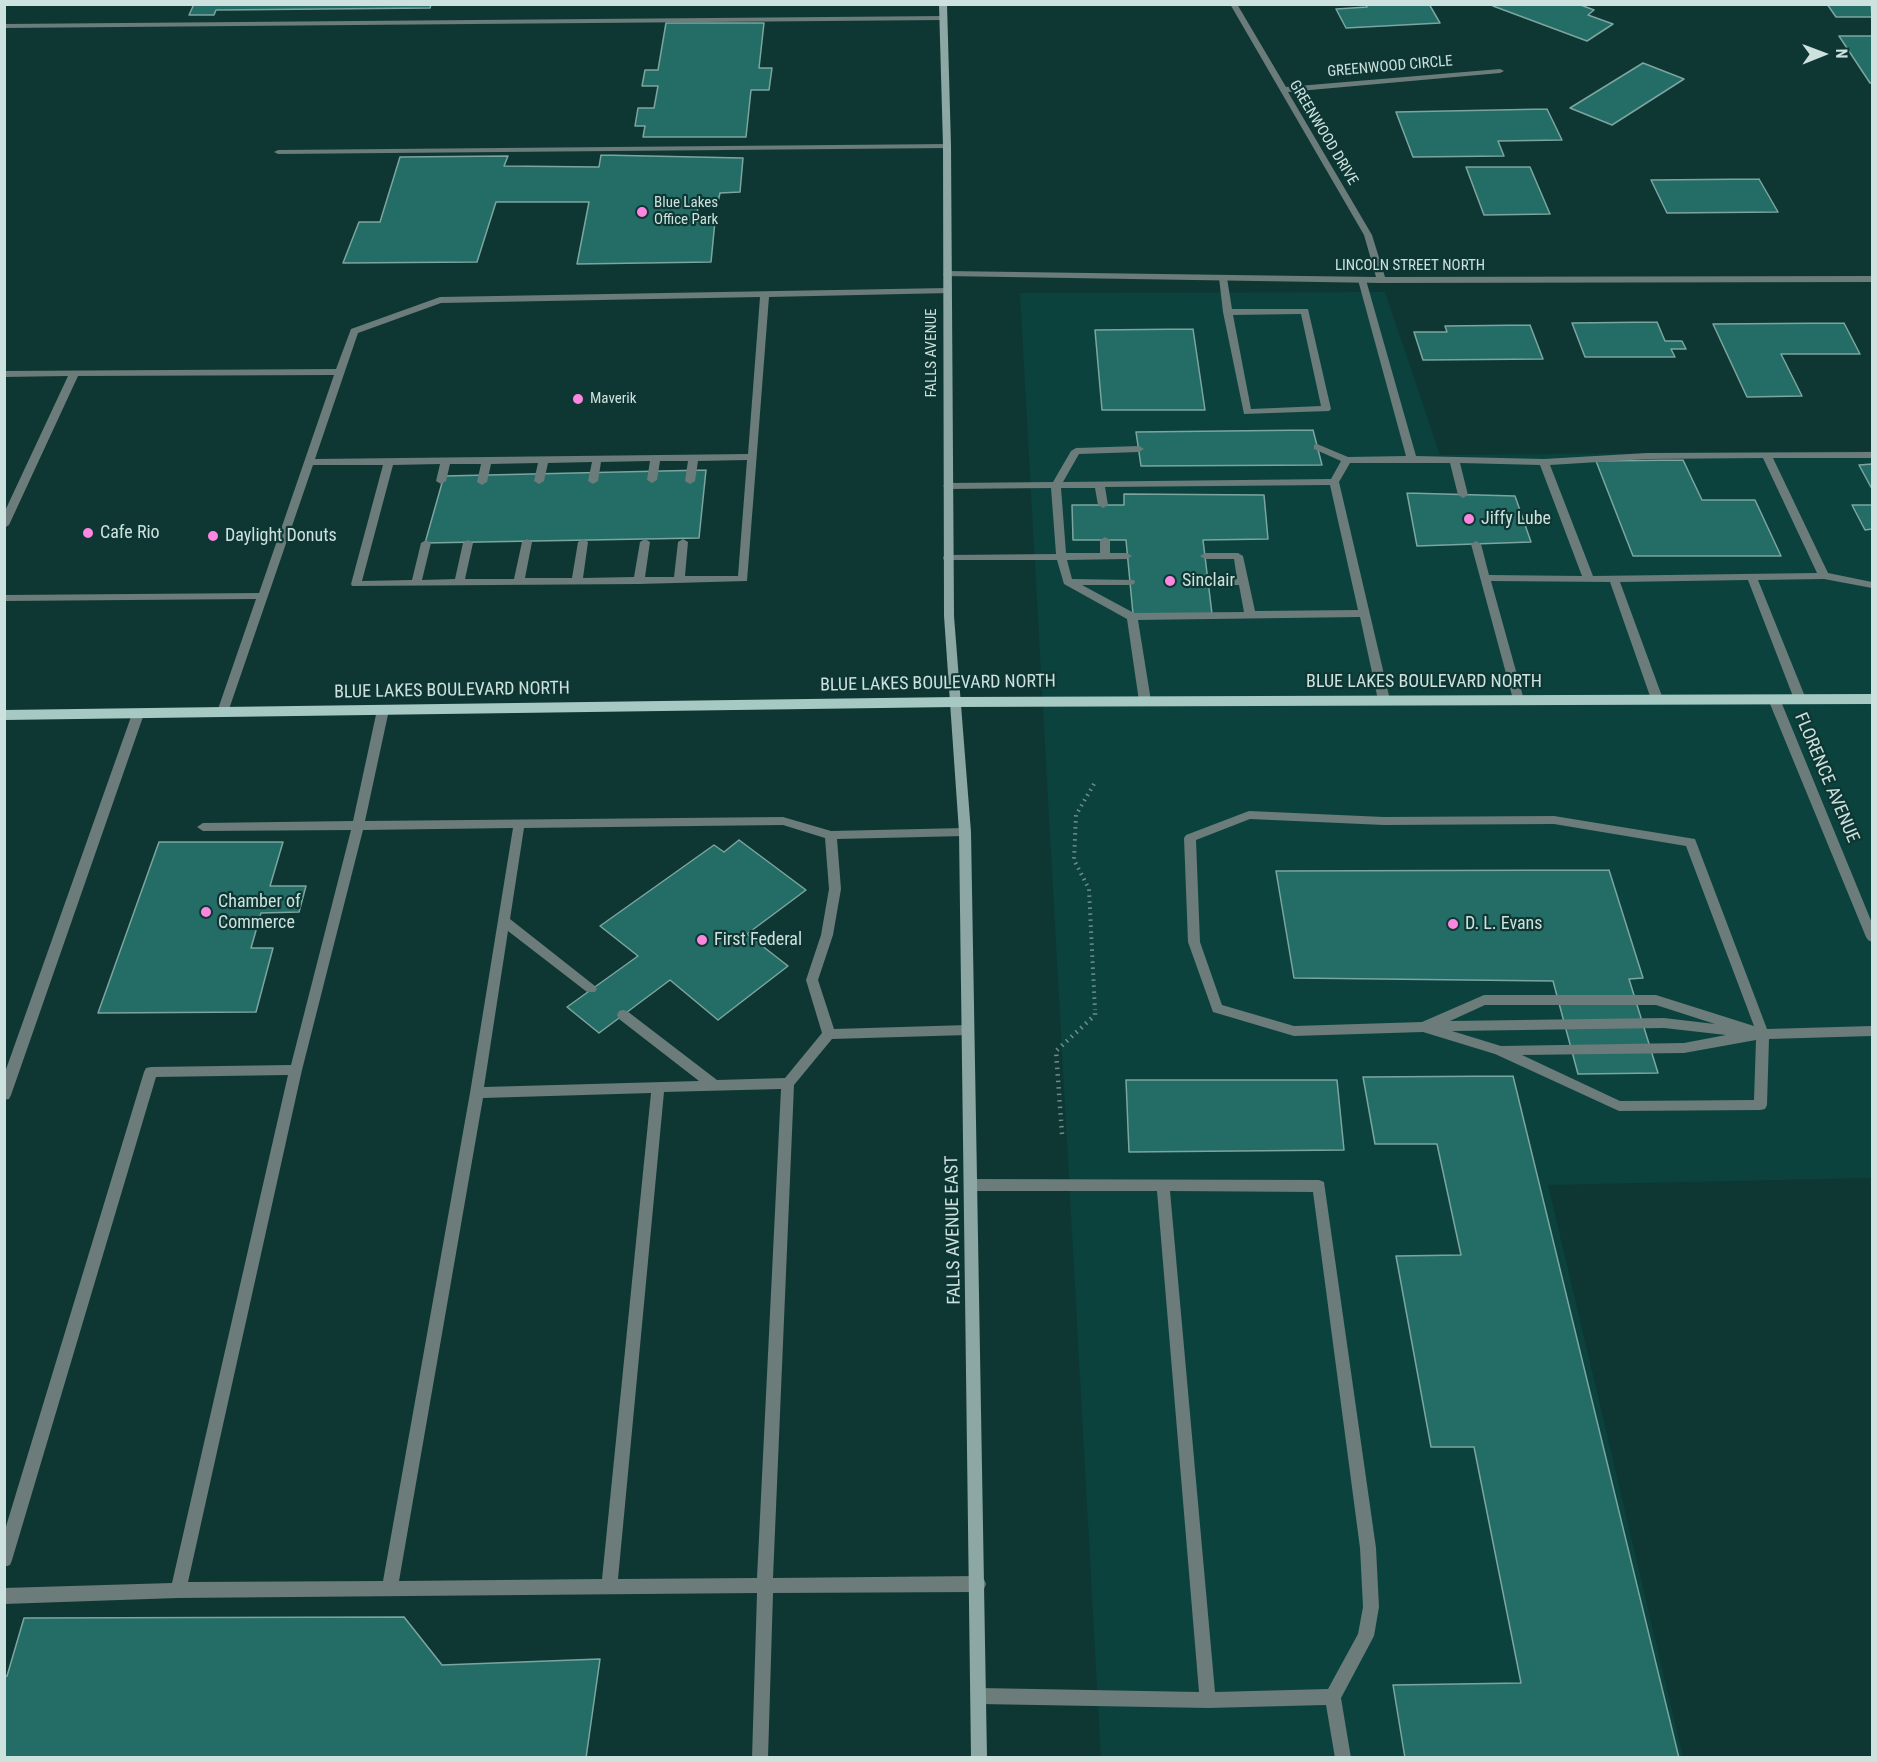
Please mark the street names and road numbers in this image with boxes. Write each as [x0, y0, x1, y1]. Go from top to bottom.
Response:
street label: GREENWOOD CIRCLE [1327, 53, 1453, 81]
street label: GREENWOOD DRIVE [1285, 78, 1361, 188]
street label: LINCOLN STREET NORTH [1335, 257, 1485, 275]
street label: FALLS AVENUE [923, 308, 941, 398]
street label: BLUE LAKES BOULEVARD NORTH [820, 671, 1056, 697]
street label: BLUE LAKES BOULEVARD NORTH [1306, 671, 1542, 693]
street label: BLUE LAKES BOULEVARD NORTH [334, 678, 570, 704]
street label: FLORENCE AVENUE [1789, 710, 1863, 846]
street label: FALLS AVENUE EAST [942, 1155, 966, 1305]

